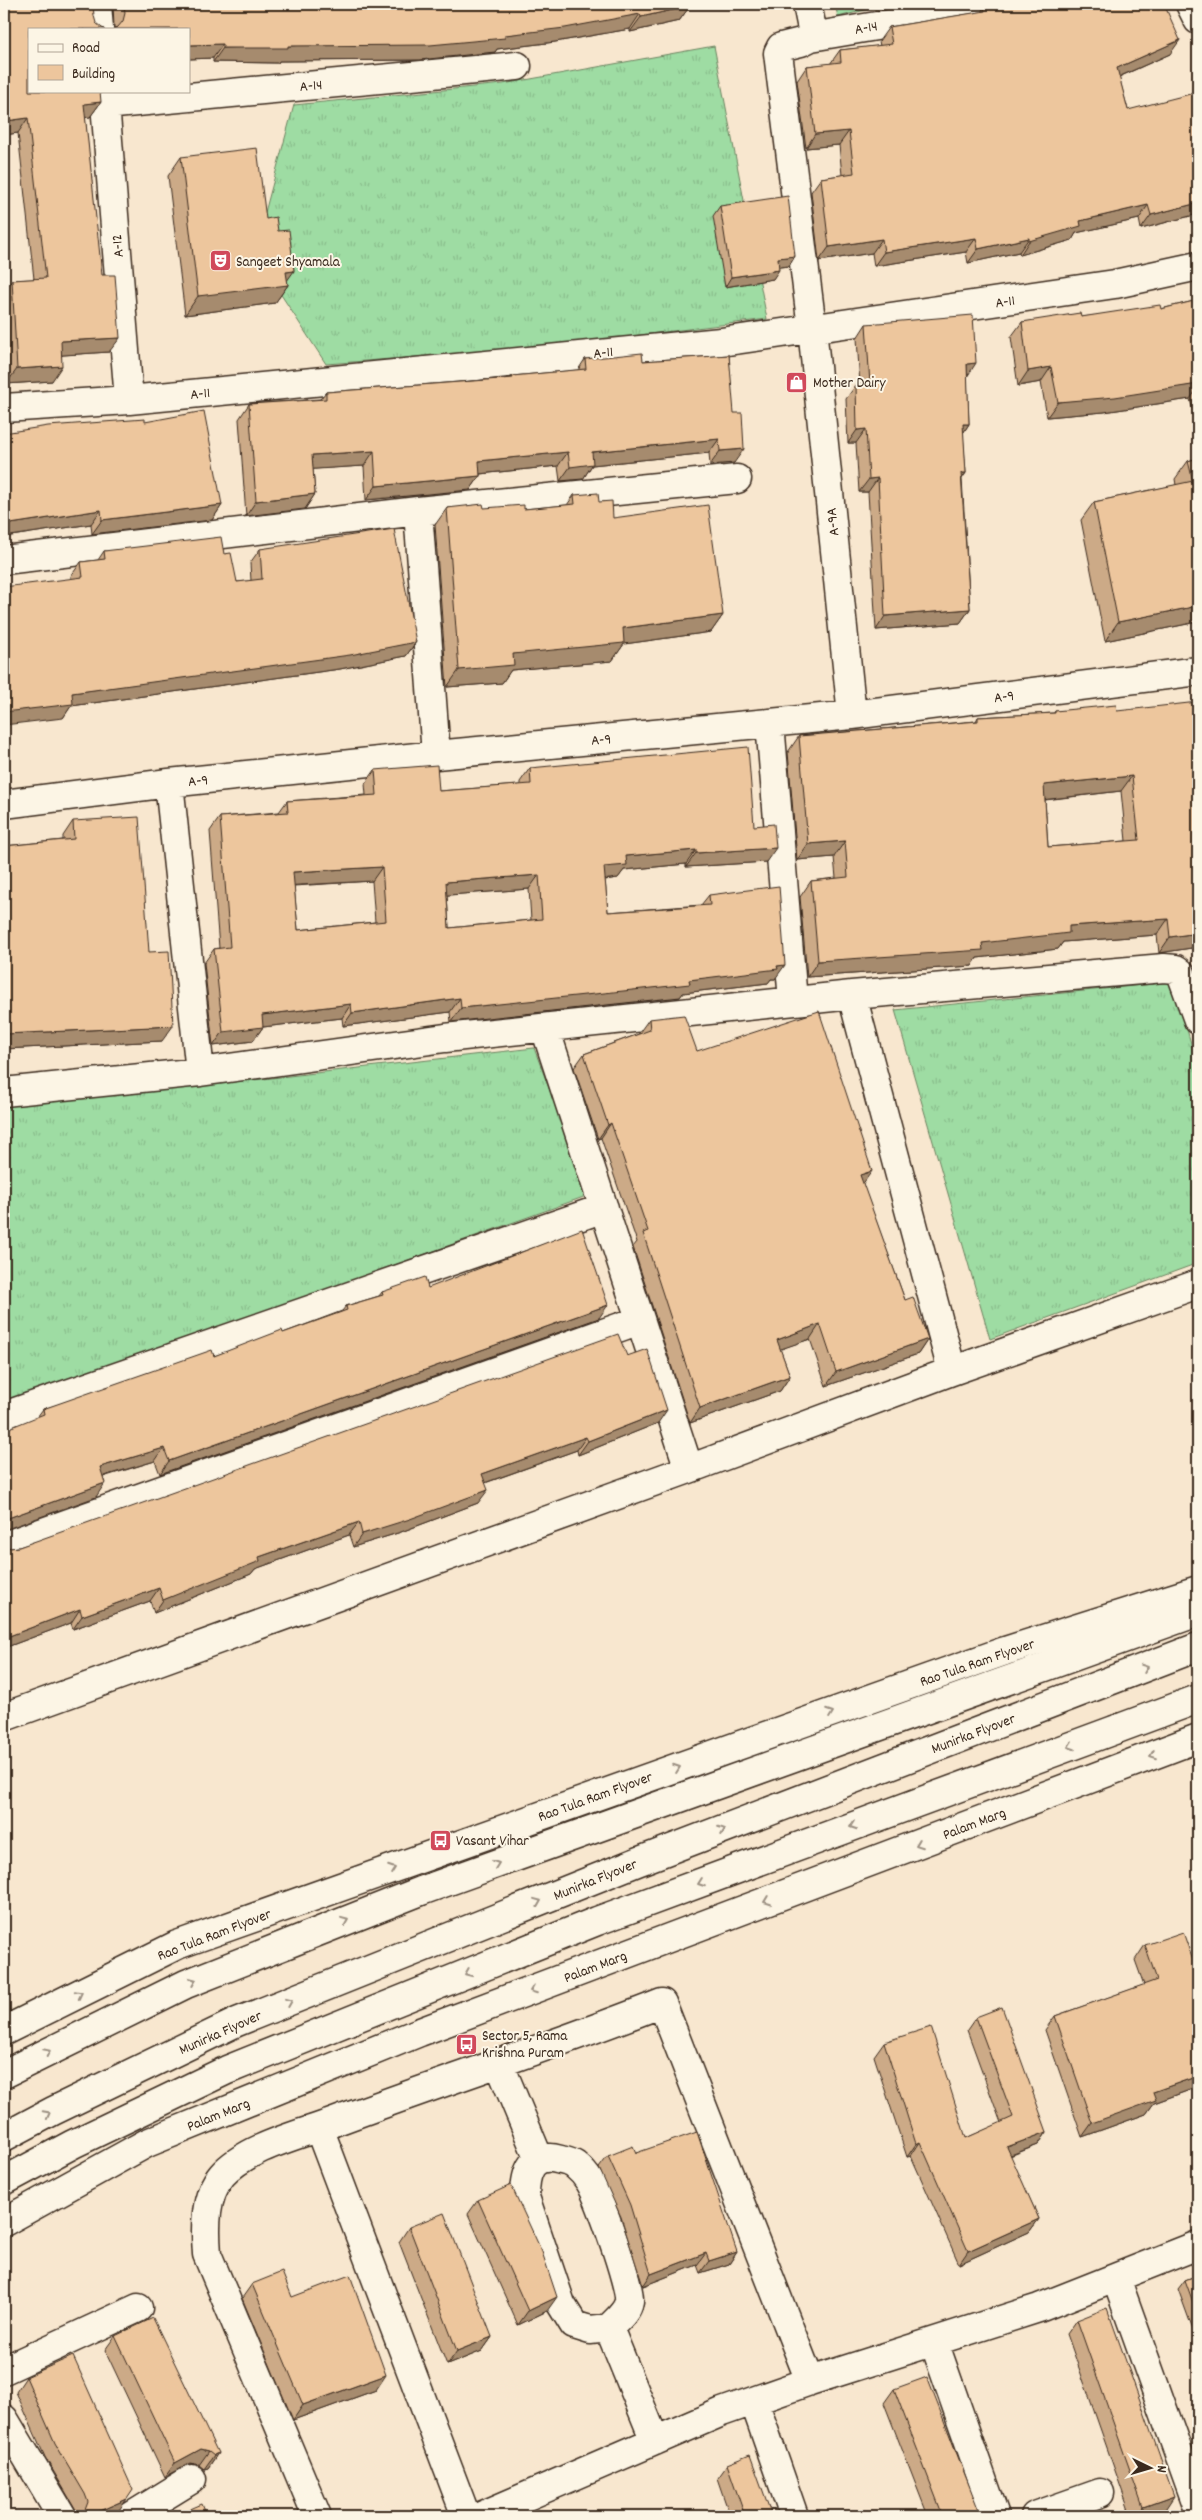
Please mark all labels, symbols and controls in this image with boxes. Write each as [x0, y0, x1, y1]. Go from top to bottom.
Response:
street label: A-14 [853, 16, 880, 42]
legend [28, 28, 190, 92]
text: Road [72, 38, 100, 60]
text: Building [72, 64, 115, 86]
street label: A-14 [299, 75, 324, 99]
street label: A-12 [107, 233, 131, 258]
theatre icon: Sangeet Shyamala [208, 249, 232, 273]
place label: Sangeet Shyamala [236, 252, 341, 274]
street label: A-11 [994, 291, 1017, 315]
street label: A-11 [592, 342, 614, 366]
shop icon: Mother Dairy [785, 370, 809, 394]
place label: Mother Dairy [813, 373, 887, 395]
street label: A-11 [189, 383, 211, 407]
street label: A-9A [822, 507, 846, 537]
street label: A-9 [993, 686, 1016, 710]
street label: A-9 [590, 729, 612, 753]
street label: A-9 [187, 770, 209, 794]
street label: Rao Tula Ram Flyover [917, 1634, 1039, 1694]
one-way arrow [1140, 1664, 1149, 1674]
one-way arrow [825, 1709, 833, 1719]
street label: Munirka Flyover [928, 1709, 1019, 1761]
one-way arrow [1068, 1740, 1076, 1750]
one-way arrow [1149, 1749, 1157, 1759]
one-way arrow [672, 1764, 680, 1774]
street label: Rao Tula Ram Flyover [535, 1767, 656, 1829]
street label: Palam Marg [940, 1803, 1010, 1847]
one-way arrow [849, 1820, 858, 1830]
one-way arrow [717, 1826, 725, 1836]
bus stop icon: Vasant Vihar [428, 1828, 452, 1852]
place label: Vasant Vihar [456, 1831, 529, 1853]
one-way arrow [915, 1838, 924, 1848]
street label: Munirka Flyover [551, 1854, 641, 1908]
one-way arrow [492, 1860, 500, 1870]
one-way arrow [387, 1865, 395, 1875]
one-way arrow [697, 1877, 706, 1887]
one-way arrow [763, 1895, 772, 1905]
one-way arrow [533, 1898, 542, 1908]
street label: Rao Tula Ram Flyover [155, 1904, 275, 1968]
one-way arrow [340, 1917, 348, 1927]
street label: Palam Marg [561, 1946, 631, 1990]
one-way arrow [464, 1967, 473, 1977]
one-way arrow [189, 1977, 197, 1987]
one-way arrow [529, 1984, 538, 1994]
one-way arrow [74, 1990, 83, 2000]
one-way arrow [285, 1997, 293, 2007]
street label: Munirka Flyover [176, 2006, 266, 2062]
place label: Sector 5, Rama Krishna Puram [482, 2026, 568, 2065]
bus stop icon: Sector 5, Rama Krishna Puram [454, 2032, 478, 2056]
one-way arrow [42, 2048, 51, 2058]
street label: Palam Marg [184, 2093, 254, 2138]
one-way arrow [41, 2110, 50, 2120]
north arrow [1124, 2442, 1174, 2492]
text: N [1151, 2465, 1171, 2473]

